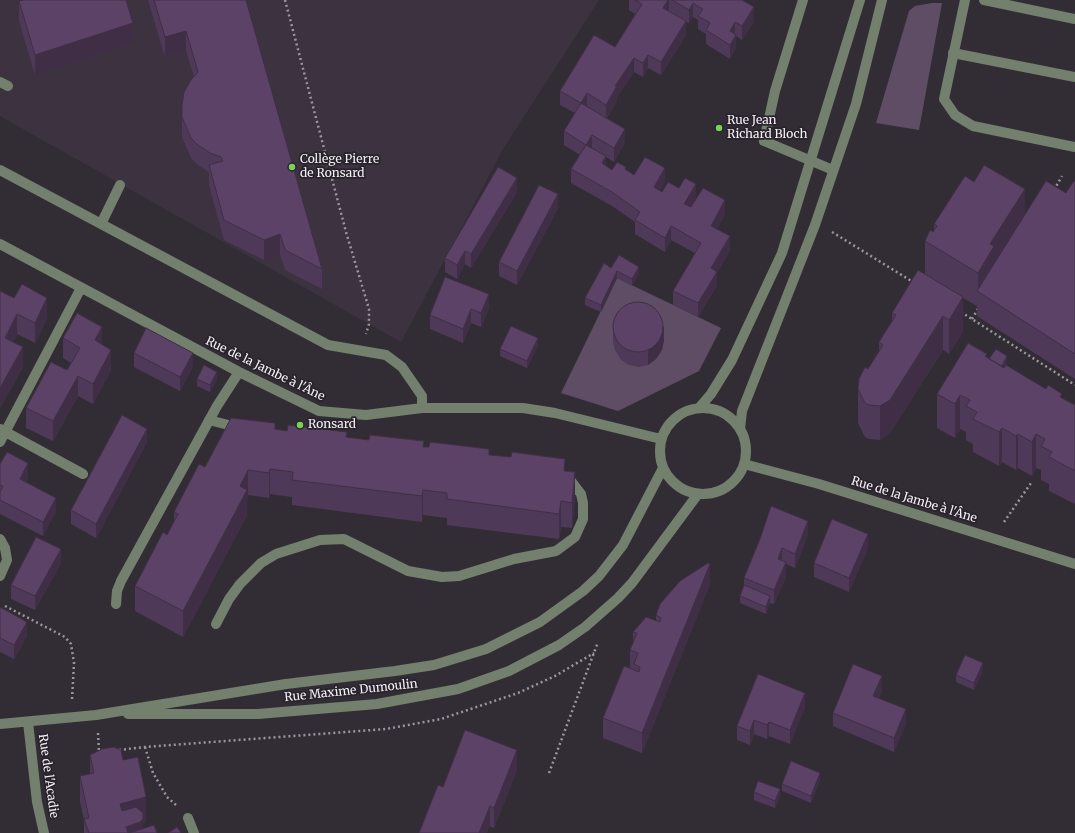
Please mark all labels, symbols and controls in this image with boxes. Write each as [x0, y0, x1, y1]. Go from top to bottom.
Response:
place label: Rue Jean Richard Bloch [727, 114, 807, 142]
marker: Rue Jean Richard Bloch [714, 123, 724, 133]
place label: Collège Pierre de Ronsard [300, 153, 379, 181]
marker: Collège Pierre de Ronsard [287, 162, 297, 172]
street label: Rue de la Jambe à l'Âne [203, 334, 327, 404]
place label: Ronsard [308, 418, 356, 432]
marker: Ronsard [295, 420, 305, 430]
street label: Rue de la Jambe à l'Âne [849, 474, 979, 526]
street label: Rue Maxime Dumoulin [284, 677, 418, 705]
street label: Rue de l'Acadie [35, 733, 61, 819]

